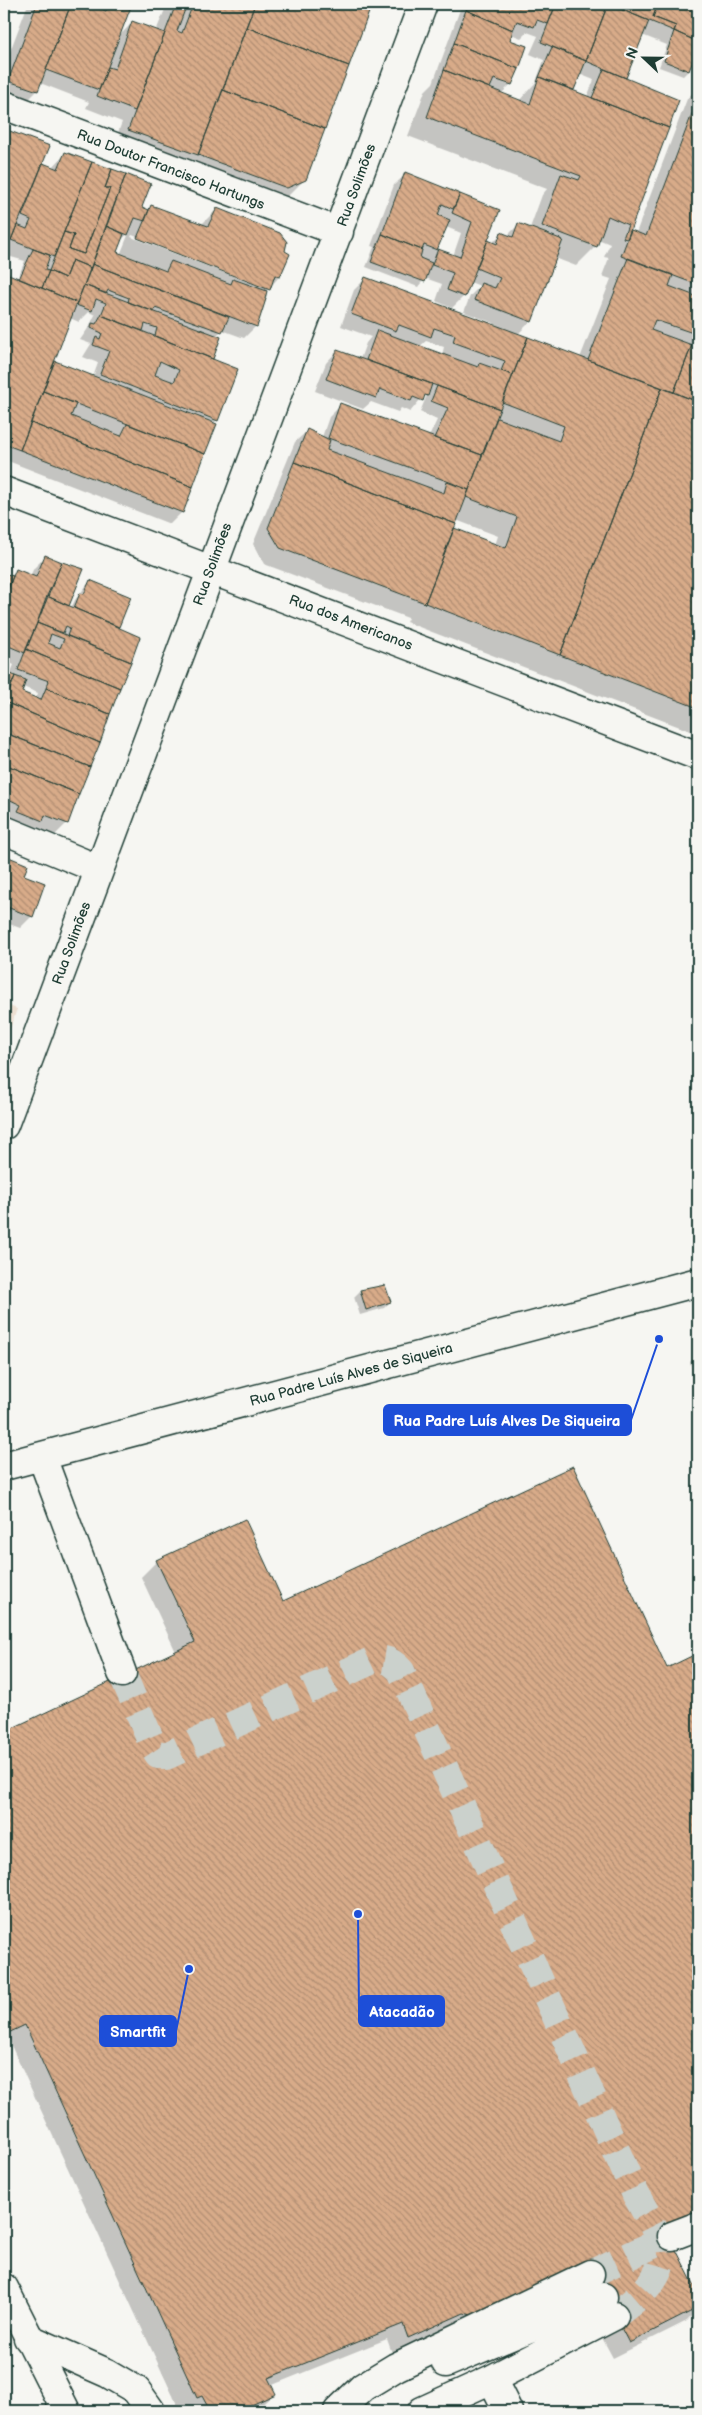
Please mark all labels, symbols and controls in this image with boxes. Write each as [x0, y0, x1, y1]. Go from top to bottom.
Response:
north arrow [620, 32, 670, 82]
text: N [623, 45, 642, 61]
street label: Rua Doutor Francisco Hartungs [75, 126, 267, 213]
street label: Rua Solimões [334, 141, 379, 229]
street label: Rua Solimões [190, 520, 235, 608]
street label: Rua dos Americanos [287, 591, 415, 654]
street label: Rua Solimões [49, 899, 94, 987]
street label: Rua Padre Luís Alves de Siqueira [248, 1339, 455, 1410]
callout: Rua Padre Luís Alves De Siqueira [384, 1405, 631, 1435]
text: Rua Padre Luís Alves De Siqueira [394, 1412, 620, 1431]
callout: Atacadão [359, 1996, 444, 2026]
text: Atacadão [368, 2003, 435, 2022]
callout: Smartfit [100, 2016, 176, 2046]
text: Smartfit [110, 2023, 166, 2042]

